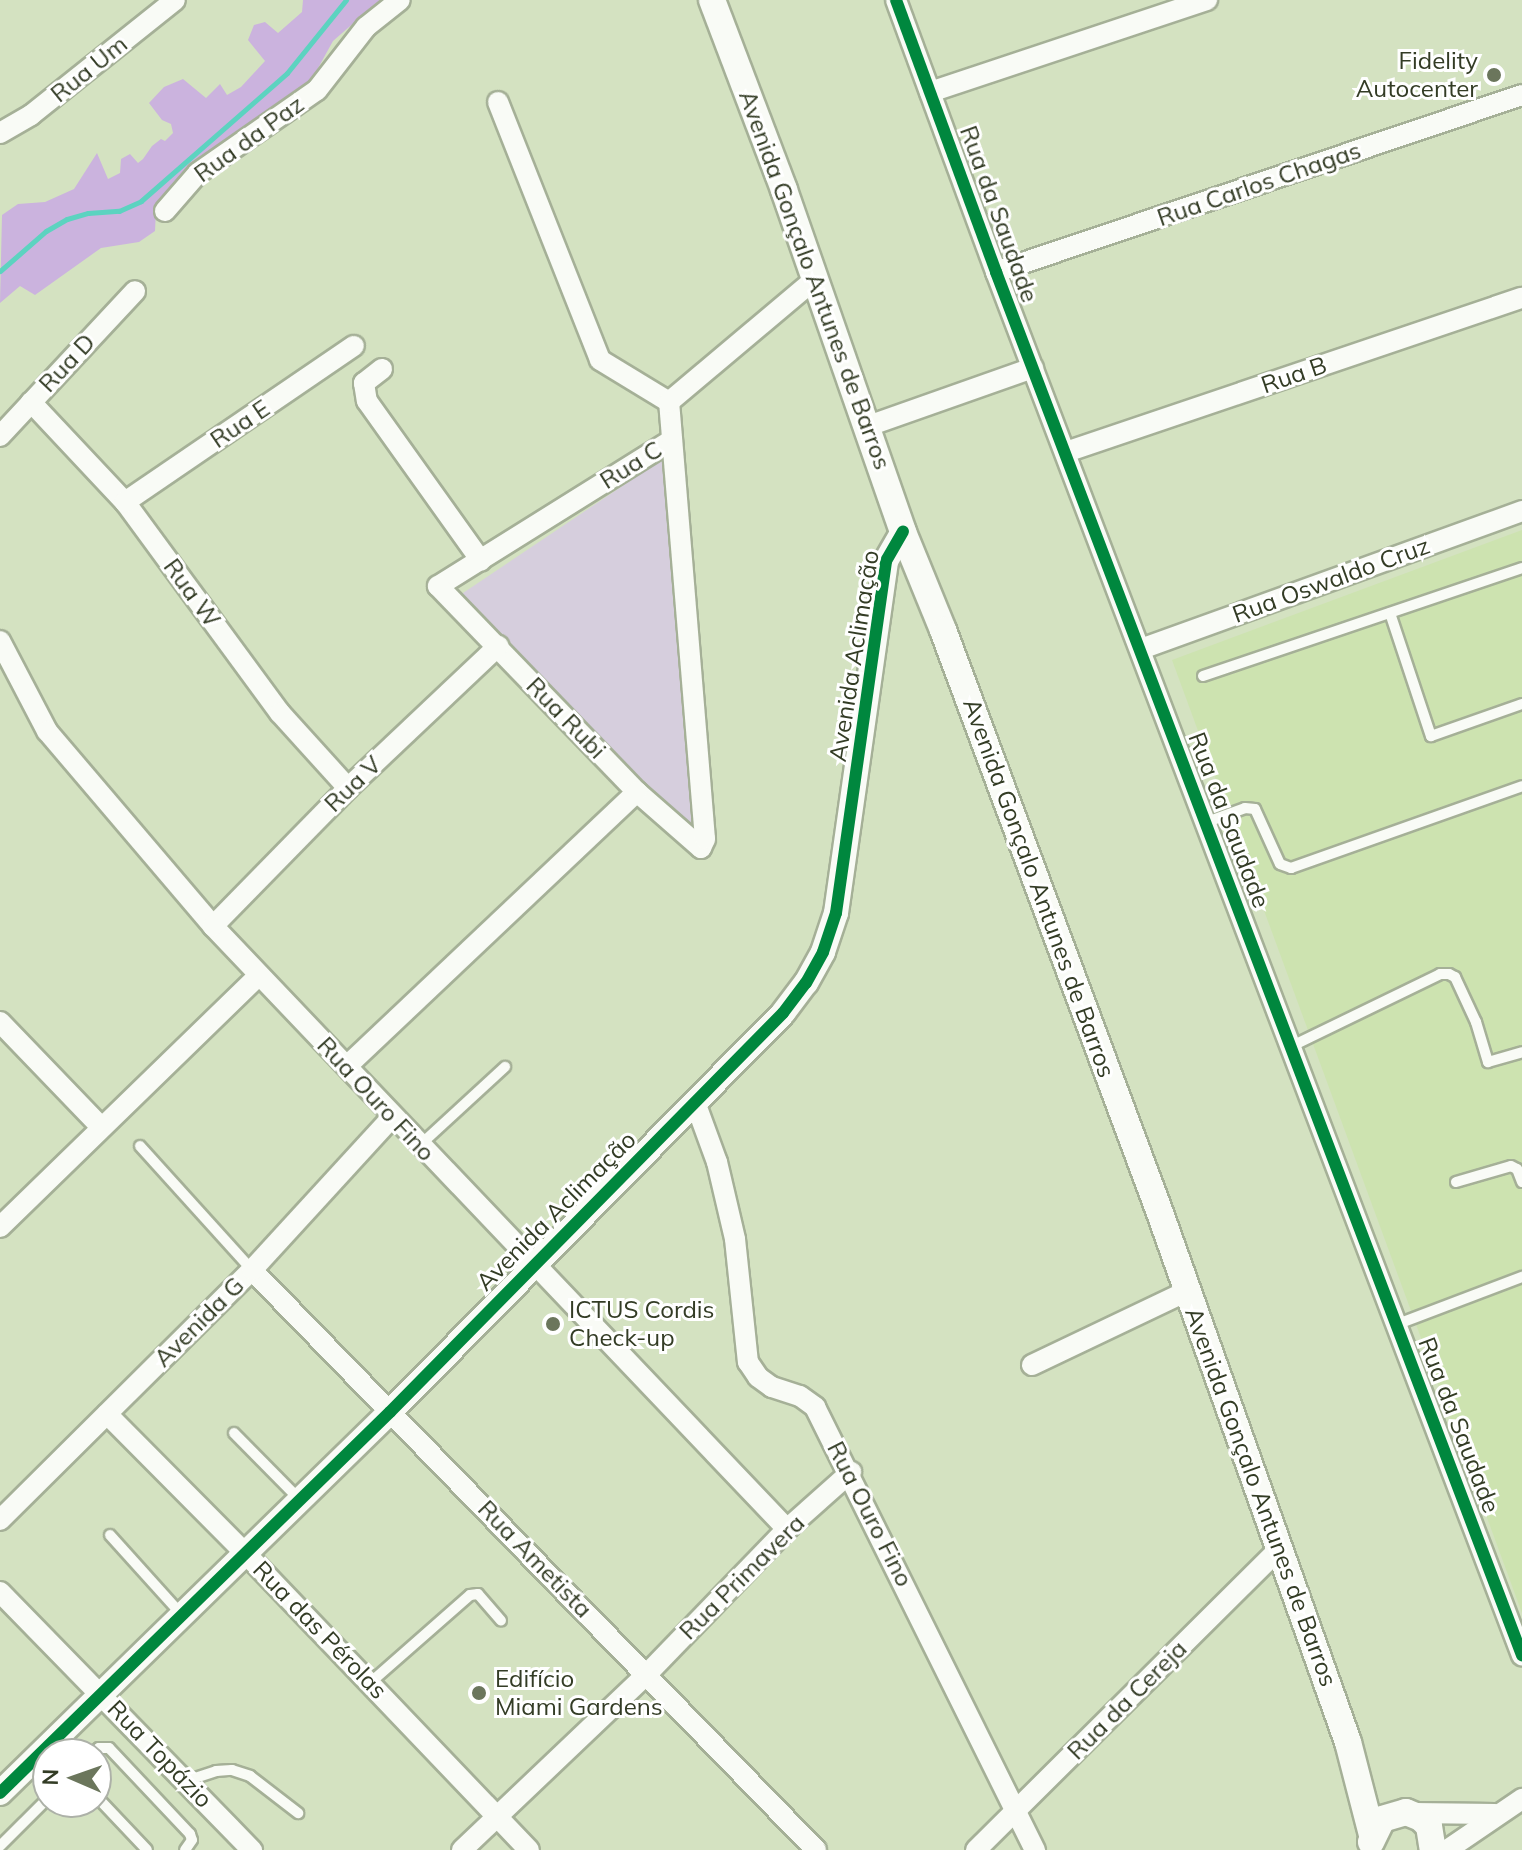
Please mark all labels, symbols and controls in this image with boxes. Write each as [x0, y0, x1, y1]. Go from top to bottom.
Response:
street label: Rua Um [45, 30, 133, 108]
place label: Fidelity Autocenter [1356, 47, 1478, 103]
marker: Fidelity Autocenter [1485, 66, 1503, 84]
street label: Avenida Gonçalo Antunes de Barros [733, 87, 897, 473]
street label: Rua da Paz [189, 90, 309, 188]
street label: Rua da Saudade [954, 122, 1044, 306]
street label: Rua Carlos Chagas [1153, 136, 1365, 232]
street label: Rua D [33, 328, 101, 398]
street label: Rua B [1257, 350, 1331, 400]
street label: Rua E [205, 394, 275, 454]
street label: Rua C [595, 435, 667, 495]
street label: Rua Oswaldo Cruz [1228, 531, 1434, 629]
street label: Avenida Aclimação [823, 548, 885, 764]
street label: Rua W [157, 553, 227, 633]
street label: Rua Rubi [520, 671, 612, 765]
street label: Avenida Gonçalo Antunes de Barros [957, 695, 1121, 1081]
street label: Rua da Saudade [1182, 728, 1276, 912]
street label: Rua V [319, 750, 387, 818]
street label: Rua Ouro Fino [311, 1031, 441, 1167]
street label: Avenida Aclimação [470, 1125, 642, 1297]
street label: Avenida G [148, 1271, 250, 1373]
place label: ICTUS Cordis Check-up [569, 1296, 714, 1352]
street label: Avenida Gonçalo Antunes de Barros [1179, 1304, 1343, 1690]
marker: ICTUS Cordis Check-up [544, 1315, 562, 1333]
street label: Rua da Saudade [1412, 1333, 1506, 1517]
street label: Rua Ouro Fino [821, 1437, 919, 1591]
street label: Rua Ametista [472, 1494, 598, 1624]
street label: Rua Primavera [674, 1509, 810, 1645]
street label: Rua das Pérolas [247, 1555, 393, 1705]
street label: Rua da Cereja [1061, 1634, 1193, 1766]
place label: Edifício Miami Gardens [495, 1665, 663, 1721]
marker: Edifício Miami Gardens [470, 1684, 488, 1702]
street label: Rua Topázio [102, 1694, 218, 1814]
north arrow [32, 1738, 112, 1818]
text: N [36, 1768, 64, 1786]

